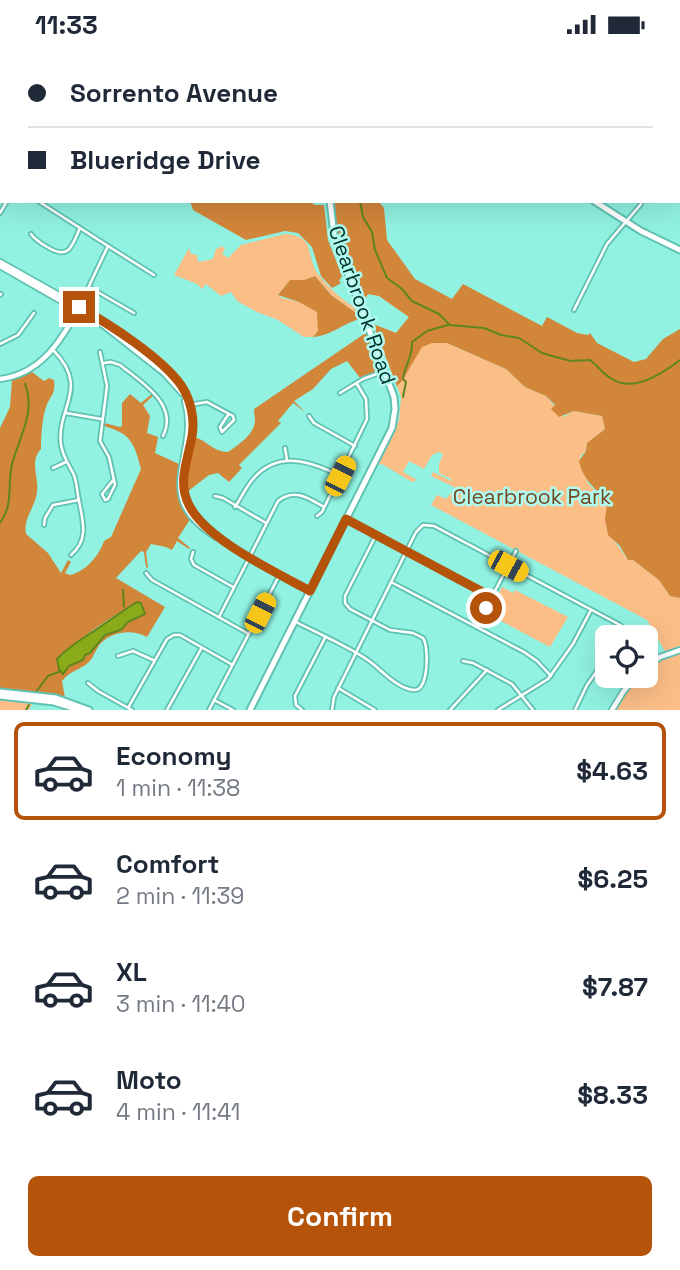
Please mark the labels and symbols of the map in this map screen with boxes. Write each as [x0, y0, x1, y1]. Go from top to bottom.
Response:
street label: Clearbrook Road [323, 222, 402, 388]
route end [63, 291, 95, 323]
car [322, 453, 359, 499]
park label: Clearbrook Park [453, 483, 611, 510]
car [485, 547, 532, 585]
car [242, 590, 279, 636]
route start [470, 592, 502, 624]

